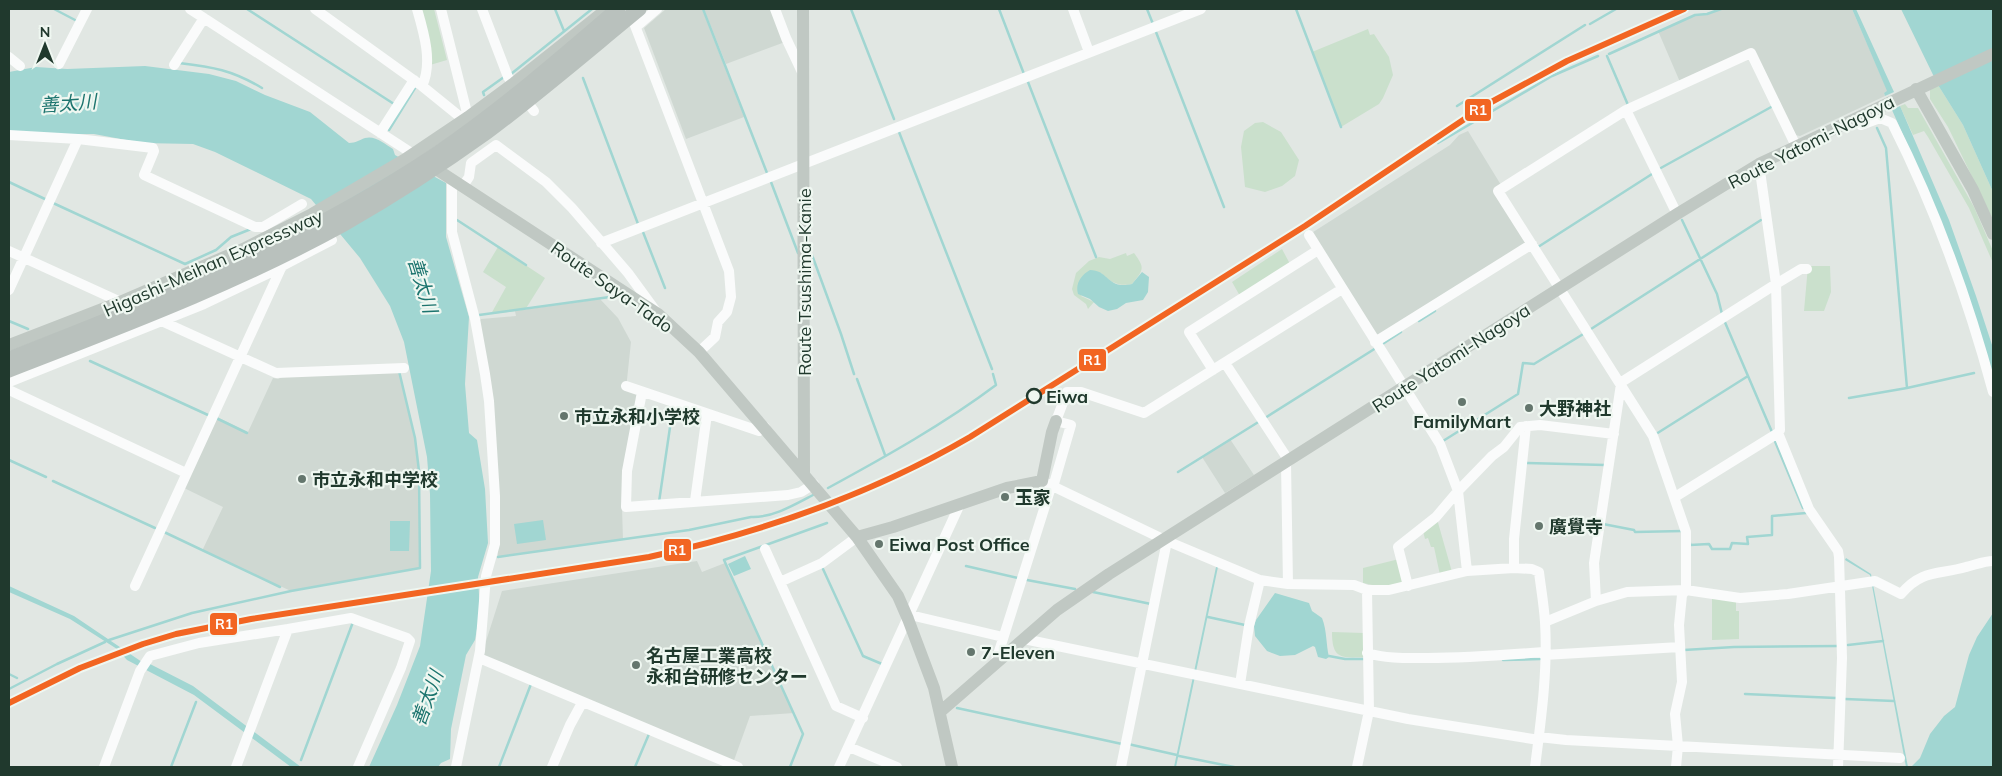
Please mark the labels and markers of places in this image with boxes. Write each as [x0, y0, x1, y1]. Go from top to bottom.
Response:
place label: Eiwa [1046, 385, 1088, 408]
marker: Eiwa [1026, 388, 1042, 404]
marker: FamilyMart [1456, 396, 1468, 408]
place label: 大野神社 [1539, 397, 1611, 420]
marker: 大野神社 [1523, 402, 1535, 414]
place label: 市立永和小学校 [574, 405, 700, 428]
marker: 市立永和小学校 [558, 410, 570, 422]
place label: FamilyMart [1413, 410, 1511, 433]
place label: 市立永和中学校 [312, 468, 438, 491]
marker: 市立永和中学校 [296, 473, 308, 485]
place label: 玉家 [1015, 486, 1051, 509]
marker: 玉家 [999, 491, 1011, 503]
place label: 廣覺寺 [1549, 515, 1603, 538]
marker: 廣覺寺 [1533, 520, 1545, 532]
place label: Eiwa Post Office [889, 533, 1030, 556]
marker: Eiwa Post Office [873, 538, 885, 550]
place label: 7-Eleven [981, 641, 1055, 664]
place label: 名古屋工業高校 永和台研修センター [646, 644, 808, 688]
marker: 7-Eleven [965, 646, 977, 658]
marker: 名古屋工業高校 永和台研修センター [630, 659, 642, 671]

